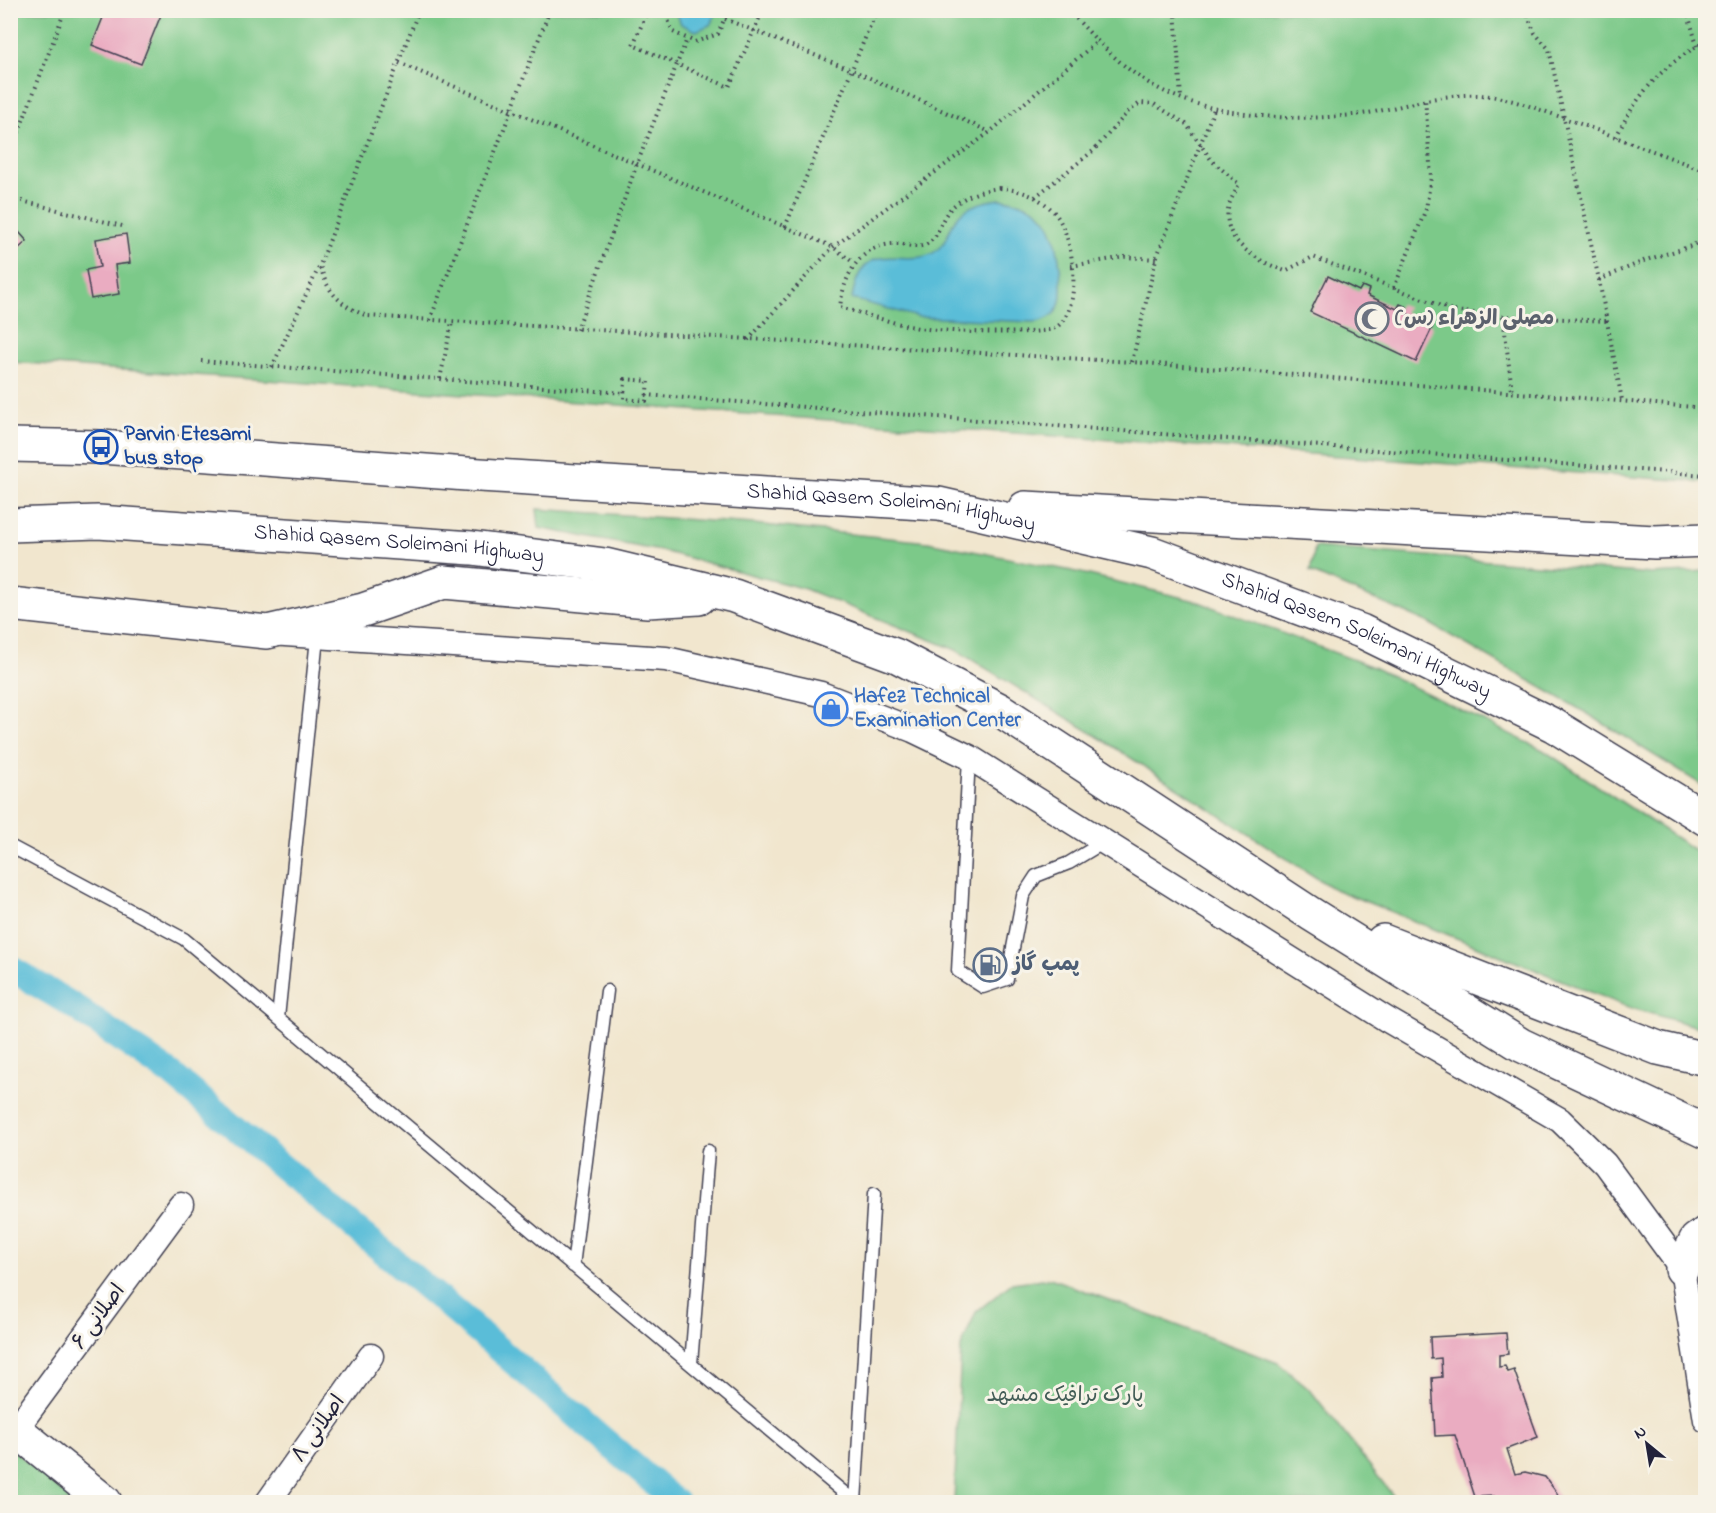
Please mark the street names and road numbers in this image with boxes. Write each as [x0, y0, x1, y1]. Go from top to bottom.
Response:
street label: Shahid Qasem Soleimani Highway [746, 477, 1038, 543]
street label: Shahid Qasem Soleimani Highway [253, 518, 546, 574]
street label: Shahid Qasem Soleimani Highway [1217, 565, 1496, 709]
street label: اصلانی ۶ [65, 1278, 133, 1356]
street label: اصلانی ۸ [285, 1389, 353, 1469]

